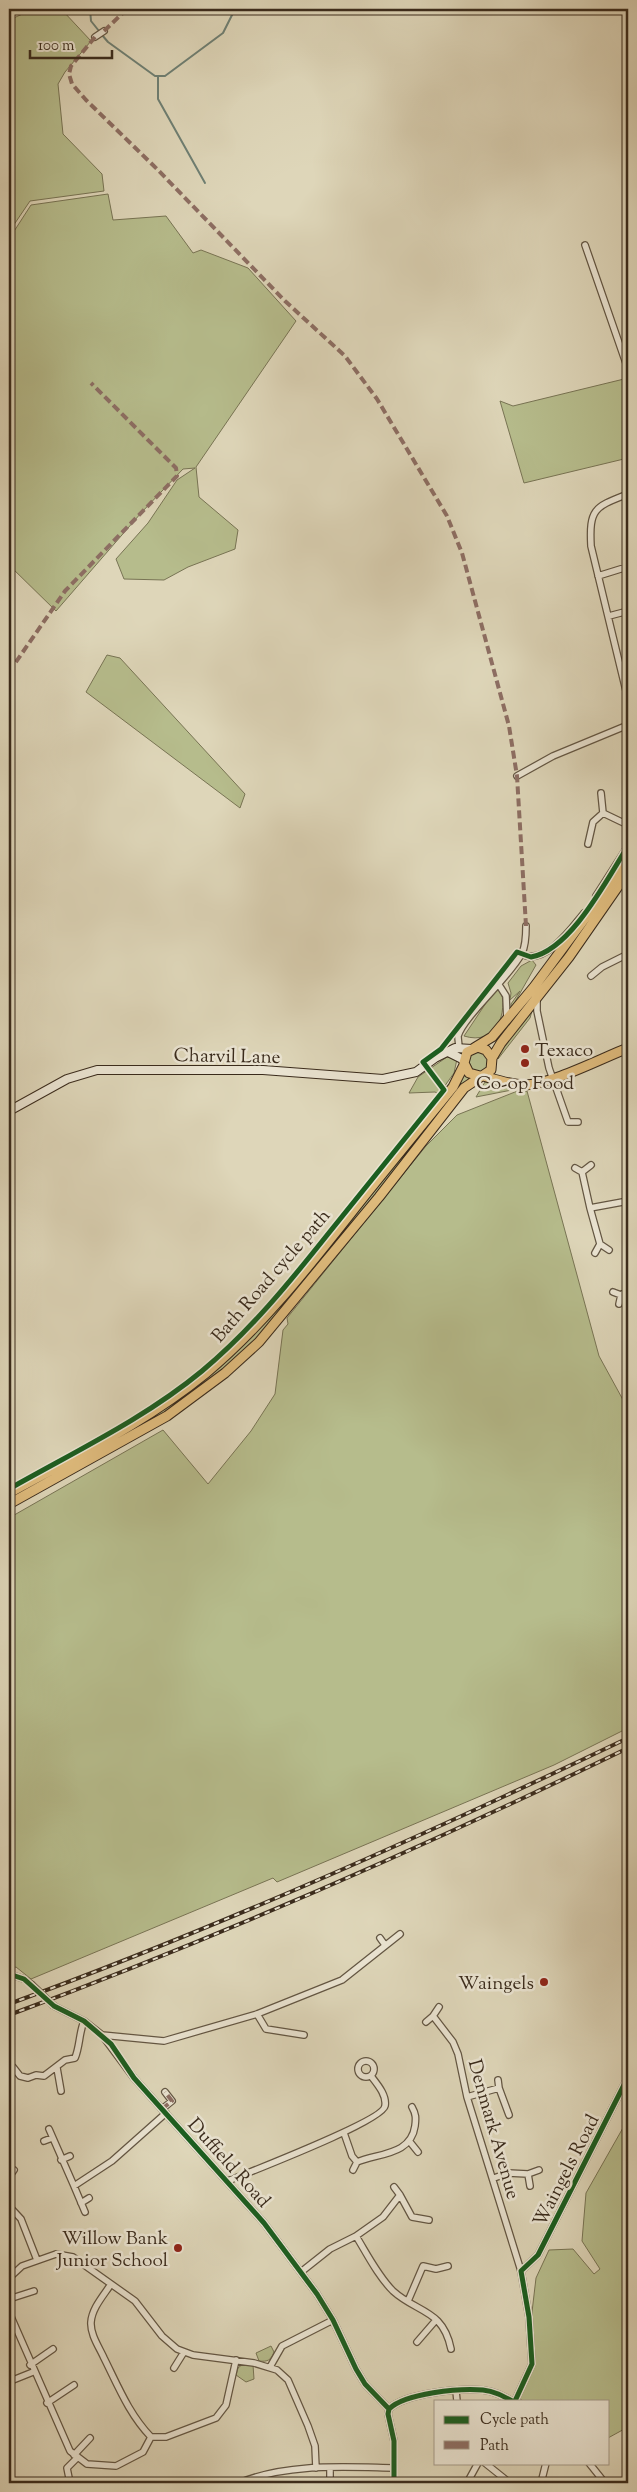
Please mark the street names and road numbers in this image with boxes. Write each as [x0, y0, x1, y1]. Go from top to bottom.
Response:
street label: Charvil Lane [173, 1043, 281, 1072]
street label: Bath Road cycle path [206, 1204, 338, 1349]
street label: Denmark Avenue [460, 2057, 525, 2203]
street label: Waingels Road [527, 2110, 607, 2232]
street label: Duffield Road [180, 2113, 276, 2215]

